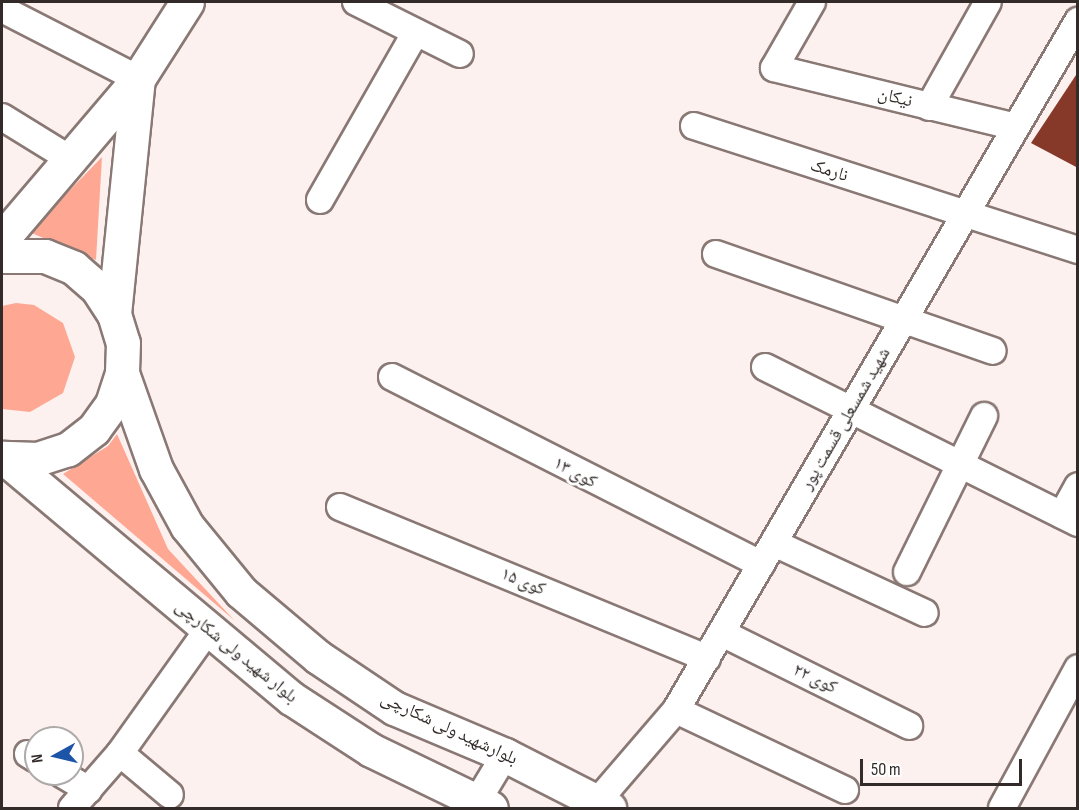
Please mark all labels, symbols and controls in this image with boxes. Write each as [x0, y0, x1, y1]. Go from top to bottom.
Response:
street label: نیکان [876, 83, 914, 113]
street label: نارمک [807, 155, 851, 187]
street label: شهید شمسعلی قسمت پور [796, 344, 896, 494]
street label: کوی ۱۳ [550, 453, 600, 493]
street label: کوی ۱۵ [498, 563, 548, 601]
street label: بلوار شهید ولی شکارچی [170, 596, 302, 708]
street label: کوی ۲۲ [790, 659, 840, 699]
street label: بلوارشهید ولی شکارچی [377, 688, 521, 770]
north arrow [24, 726, 84, 786]
scale bar [863, 747, 1025, 785]
text: N [28, 753, 48, 764]
text: 50 m [871, 759, 901, 780]

